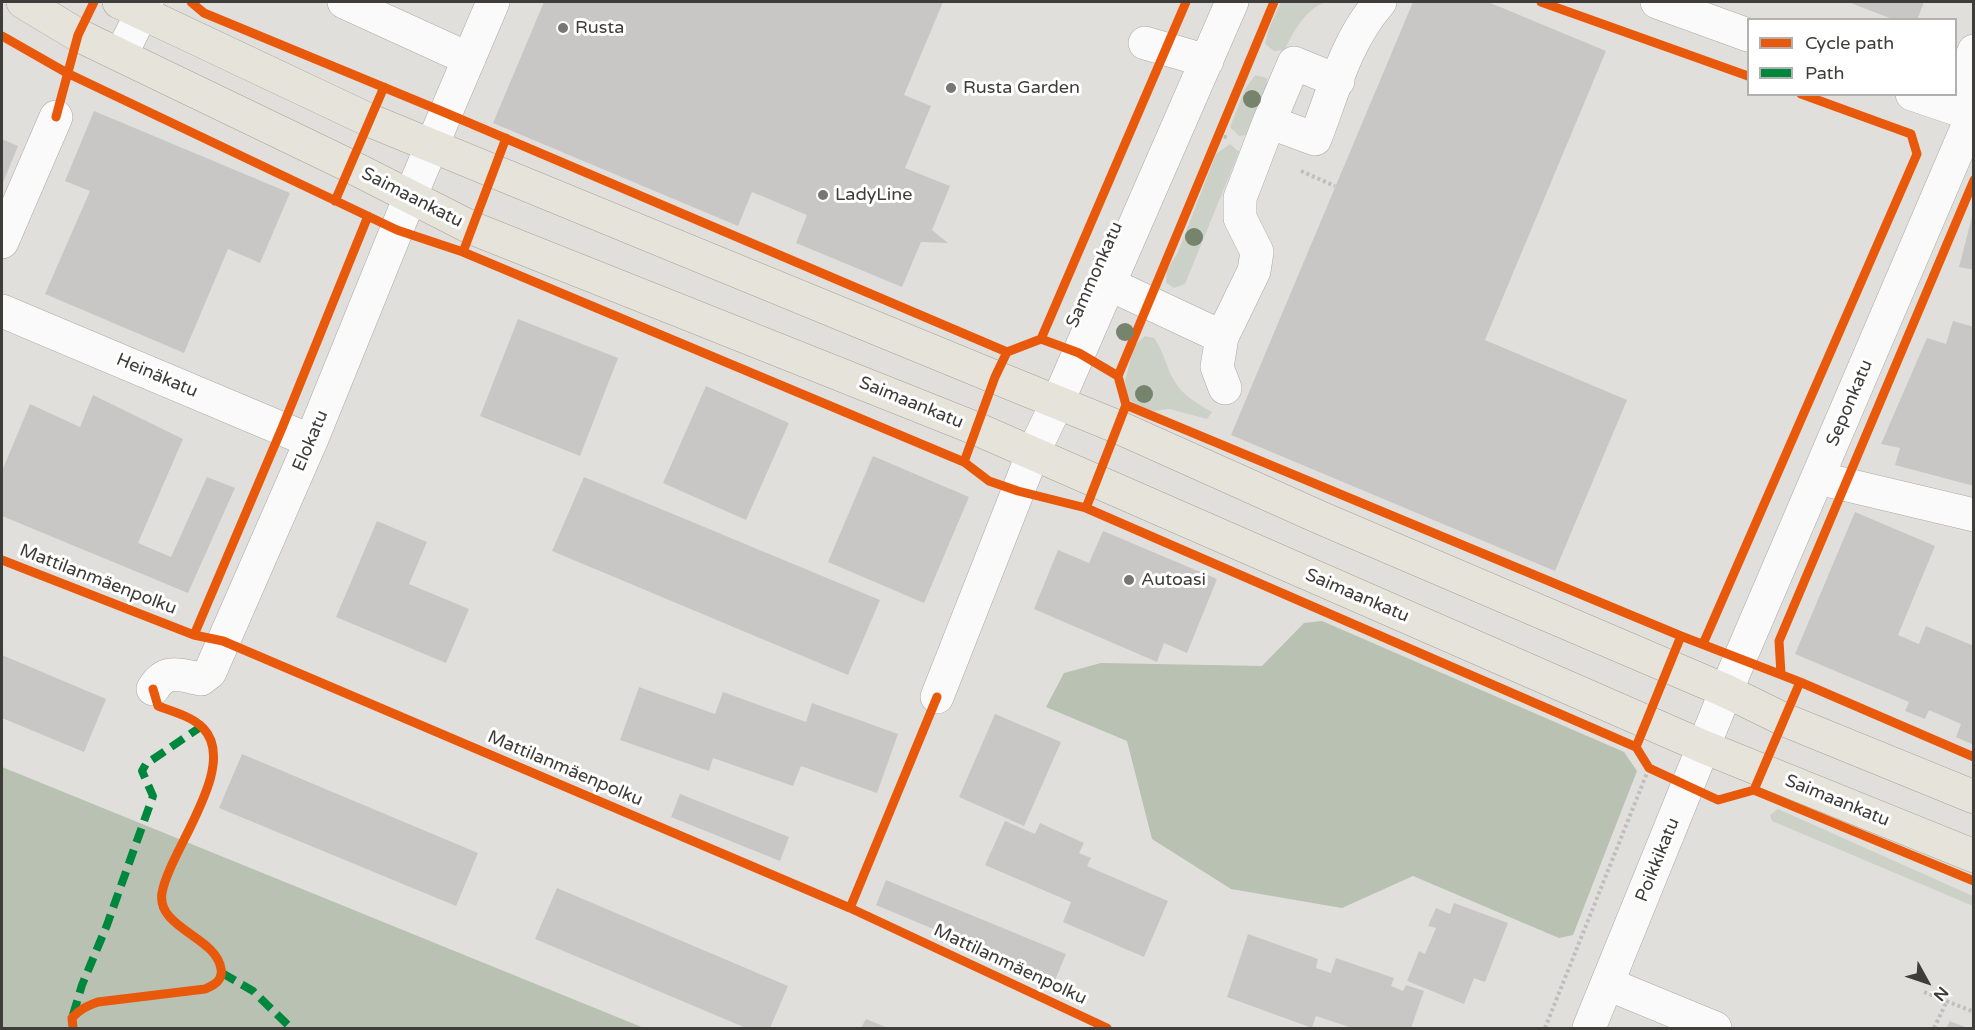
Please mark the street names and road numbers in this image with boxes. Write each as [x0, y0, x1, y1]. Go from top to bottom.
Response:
street label: Saimaankatu [358, 163, 466, 233]
street label: Sammonkatu [1062, 219, 1128, 331]
street label: Heinäkatu [113, 349, 201, 403]
street label: Seponkatu [1822, 356, 1878, 450]
street label: Saimaankatu [856, 372, 966, 434]
street label: Elokatu [289, 407, 333, 475]
street label: Mattilanmäenpolku [16, 540, 180, 620]
street label: Saimaankatu [1302, 564, 1412, 628]
street label: Mattilanmäenpolku [484, 727, 646, 811]
street label: Saimaankatu [1782, 770, 1892, 832]
street label: Poikkikatu [1631, 815, 1685, 905]
street label: Mattilanmäenpolku [930, 920, 1090, 1010]

